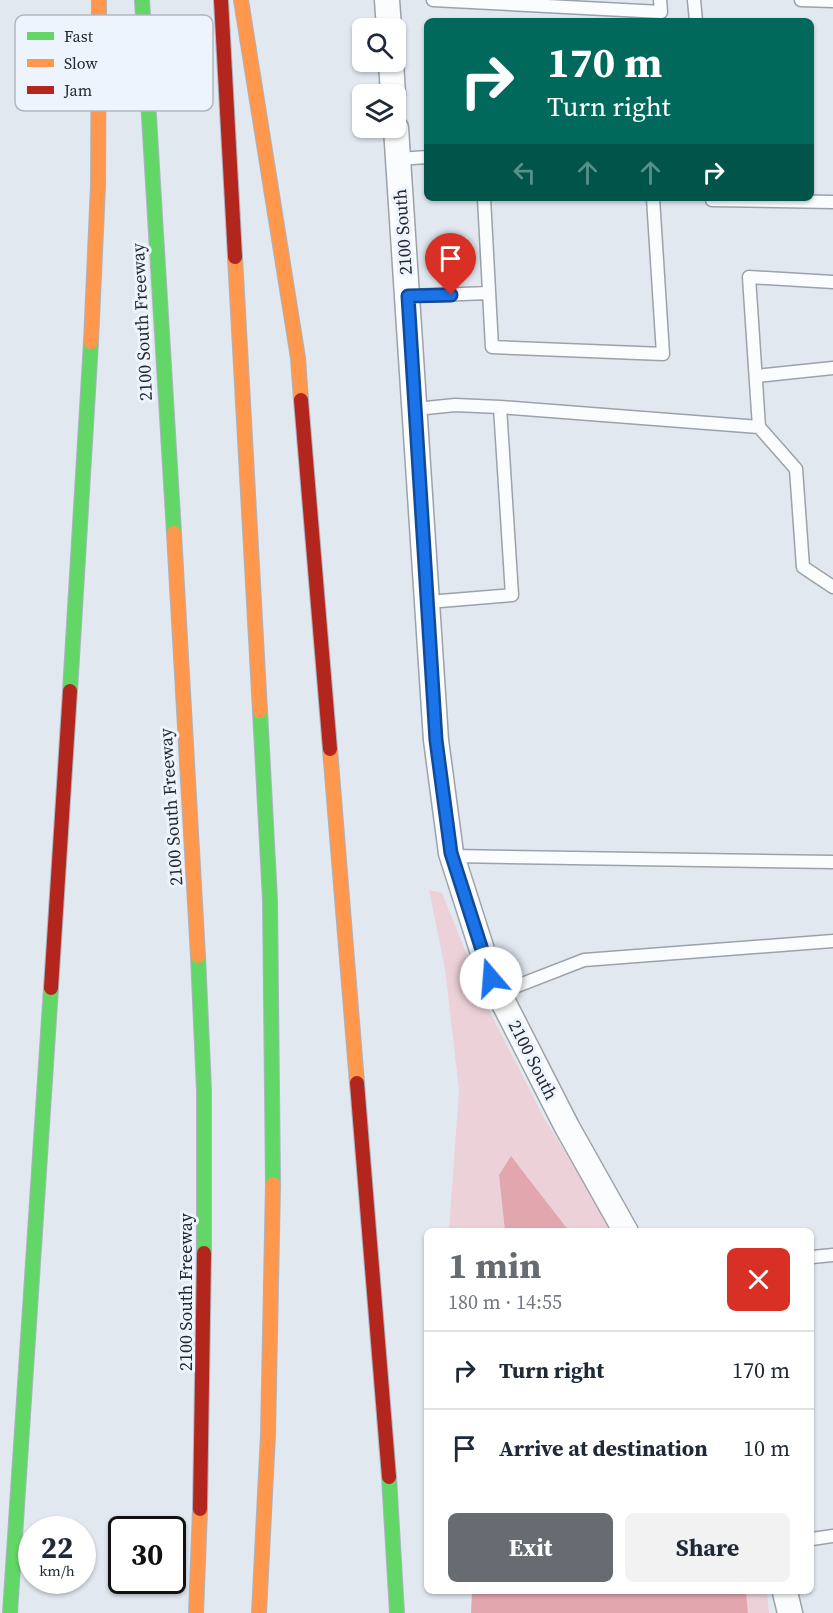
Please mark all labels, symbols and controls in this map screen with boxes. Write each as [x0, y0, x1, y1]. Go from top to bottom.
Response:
legend [15, 15, 213, 111]
map controls [352, 18, 406, 138]
button: search [352, 18, 406, 72]
text: Fast [64, 25, 94, 47]
text: 170 m [547, 33, 662, 91]
icon: right [448, 42, 526, 120]
text: Slow [64, 52, 99, 74]
text: Jam [63, 79, 92, 101]
button: layers [352, 84, 406, 138]
text: Turn right [547, 88, 671, 125]
icon: left [508, 156, 541, 189]
icon: ahead [571, 156, 604, 189]
icon: ahead [634, 156, 667, 189]
icon: right [697, 156, 730, 189]
street label: 2100 South [387, 188, 418, 276]
pin [425, 233, 476, 295]
street label: 2100 South Freeway [125, 242, 158, 401]
icon: arrive [434, 242, 467, 275]
street label: 2100 South Freeway [152, 727, 188, 887]
position arrow [459, 946, 523, 1010]
street label: 2100 South [503, 1016, 564, 1104]
street label: 2100 South Freeway [173, 1212, 198, 1371]
text: 1 min [448, 1241, 541, 1290]
button: close [727, 1248, 790, 1311]
text: 180 m · 14:55 [448, 1288, 562, 1316]
icon: right [448, 1354, 481, 1387]
text: Turn right [499, 1355, 604, 1385]
text: 170 m [732, 1355, 790, 1385]
icon: arrive [448, 1432, 481, 1465]
text: Arrive at destination [499, 1433, 708, 1463]
text: 10 m [743, 1433, 790, 1463]
button: Exit [448, 1513, 613, 1582]
button: Share [625, 1513, 790, 1582]
speed limit sign: 30 [108, 1516, 186, 1594]
text: 22 [41, 1527, 73, 1568]
text: km/h [39, 1560, 75, 1581]

